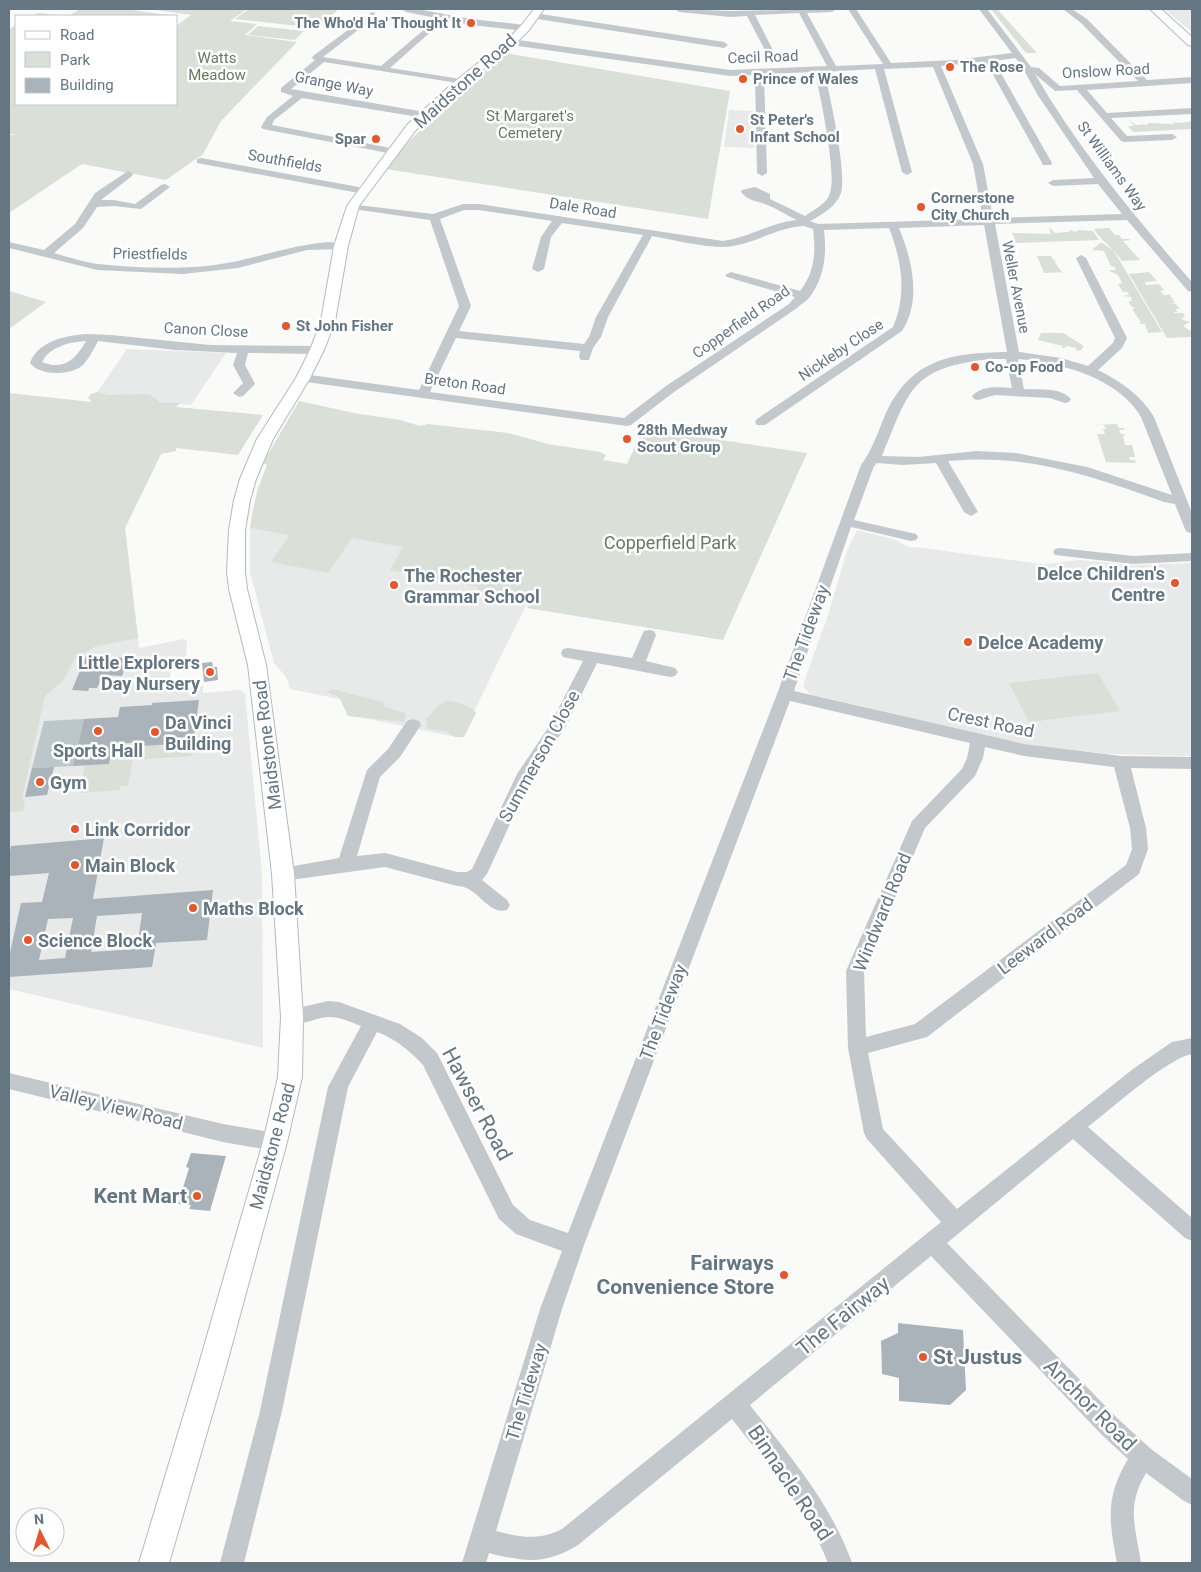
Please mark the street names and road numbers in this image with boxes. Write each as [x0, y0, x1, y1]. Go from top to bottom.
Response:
street label: Maidstone Road [409, 30, 521, 132]
street label: Cecil Road [727, 47, 799, 67]
street label: Onslow Road [1062, 60, 1150, 82]
street label: Grange Way [293, 68, 375, 100]
street label: St Williams Way [1073, 118, 1151, 214]
street label: Southfields [246, 146, 324, 176]
street label: Dale Road [548, 194, 618, 222]
street label: Weller Avenue [998, 239, 1034, 335]
street label: Priestfields [112, 244, 188, 264]
street label: Copperfield Road [689, 282, 793, 362]
street label: Nickleby Close [795, 315, 887, 385]
street label: Canon Close [163, 319, 249, 341]
street label: Breton Road [423, 369, 507, 399]
street label: The Tideway [779, 582, 833, 684]
street label: Maidstone Road [249, 679, 285, 811]
street label: Summerson Close [494, 687, 584, 825]
street label: Crest Road [946, 703, 1036, 741]
street label: Windward Road [849, 850, 915, 974]
street label: Leeward Road [993, 893, 1097, 979]
street label: The Tideway [635, 961, 691, 1063]
street label: Hawser Road [437, 1043, 517, 1165]
street label: Valley View Road [47, 1080, 185, 1134]
street label: Maidstone Road [245, 1080, 299, 1212]
street label: The Fairway [792, 1271, 894, 1361]
street label: The Tideway [501, 1340, 551, 1443]
street label: Anchor Road [1039, 1354, 1141, 1456]
street label: Binnacle Road [743, 1421, 837, 1545]

